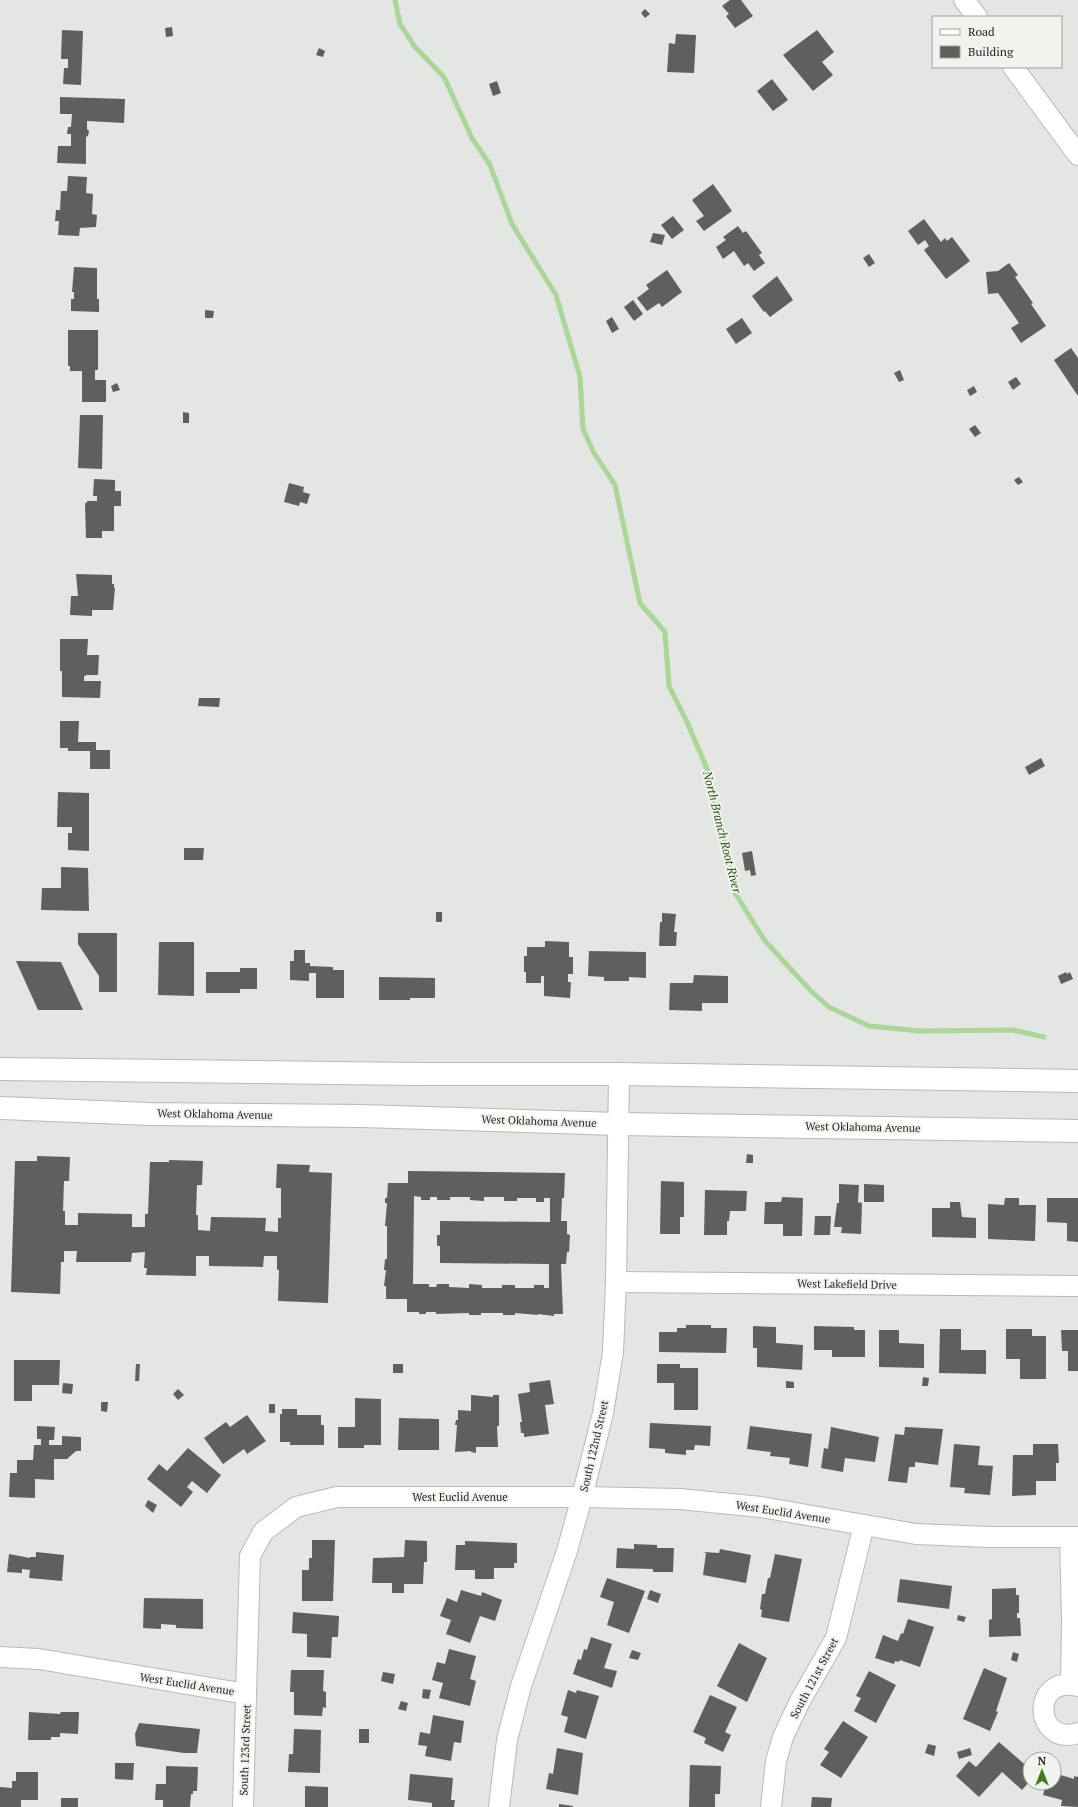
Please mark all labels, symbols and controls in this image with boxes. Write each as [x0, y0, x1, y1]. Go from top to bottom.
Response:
legend [932, 16, 1062, 68]
text: Road [968, 24, 995, 39]
text: Building [968, 44, 1014, 59]
water label: North Branch Root River [700, 768, 745, 896]
street label: West Oklahoma Avenue [157, 1106, 273, 1122]
street label: West Oklahoma Avenue [481, 1112, 597, 1130]
street label: West Oklahoma Avenue [805, 1119, 921, 1135]
street label: West Lakefield Drive [797, 1276, 897, 1292]
street label: South 122nd Street [577, 1399, 611, 1493]
street label: West Euclid Avenue [412, 1490, 508, 1504]
street label: West Euclid Avenue [735, 1498, 832, 1526]
street label: South 121st Street [787, 1635, 841, 1721]
street label: West Euclid Avenue [139, 1670, 236, 1698]
street label: South 123rd Street [236, 1704, 254, 1796]
north arrow [1022, 1751, 1062, 1791]
text: N [1038, 1754, 1047, 1768]

